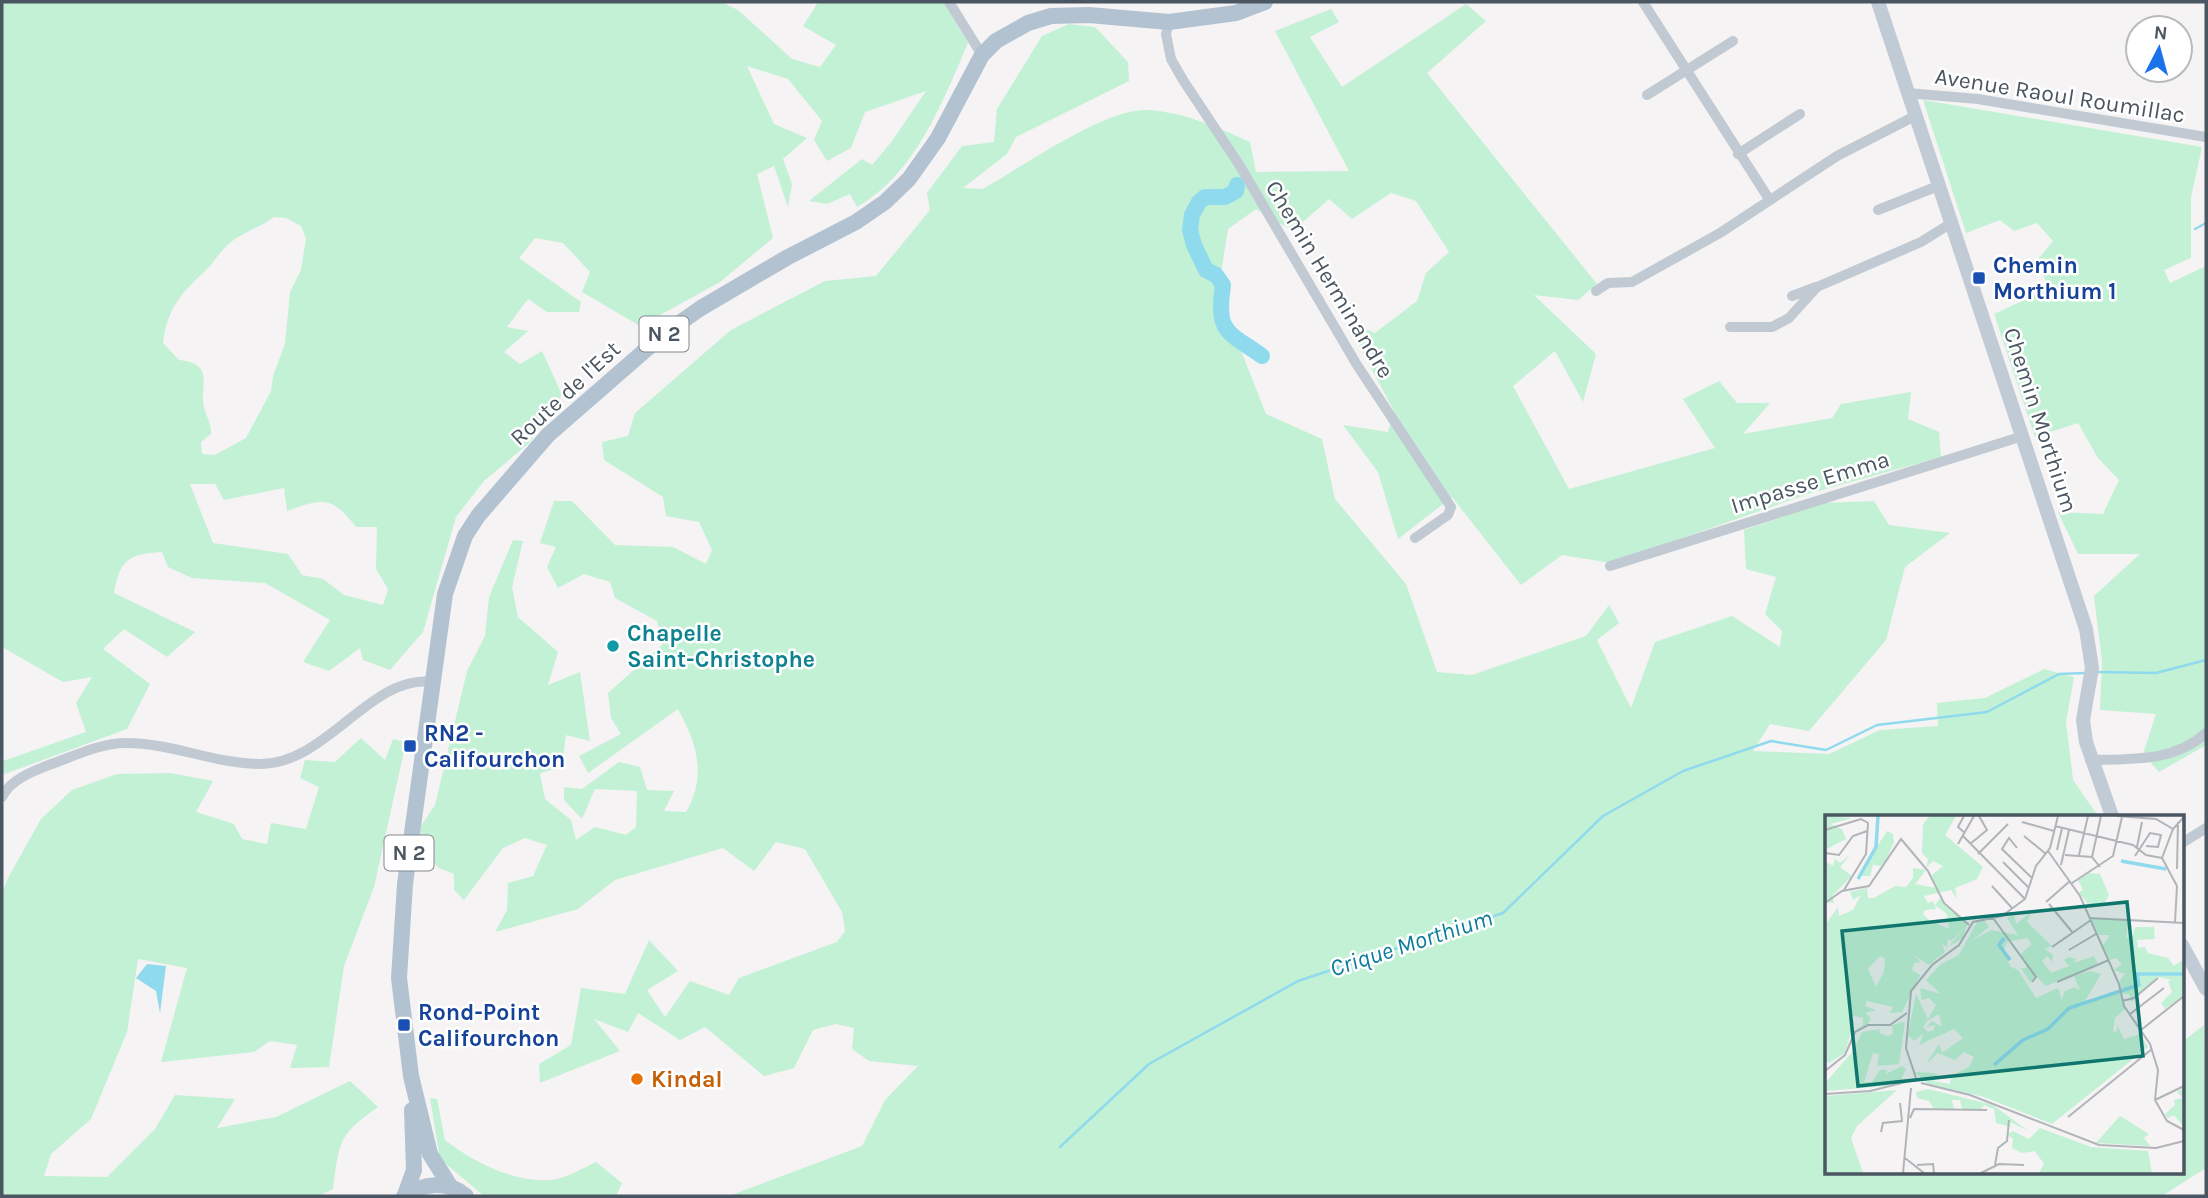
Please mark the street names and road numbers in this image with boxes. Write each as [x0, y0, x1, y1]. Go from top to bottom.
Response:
street label: Avenue Raoul Roumillac [1933, 62, 2187, 129]
street label: Chemin Herminandre [1260, 176, 1399, 383]
road number: N 2 [640, 316, 688, 352]
street label: Chemin Morthium [1998, 324, 2083, 516]
street label: Route de l'Est [505, 335, 626, 451]
street label: Impasse Emma [1728, 446, 1893, 519]
road number: N 2 [384, 836, 434, 870]

